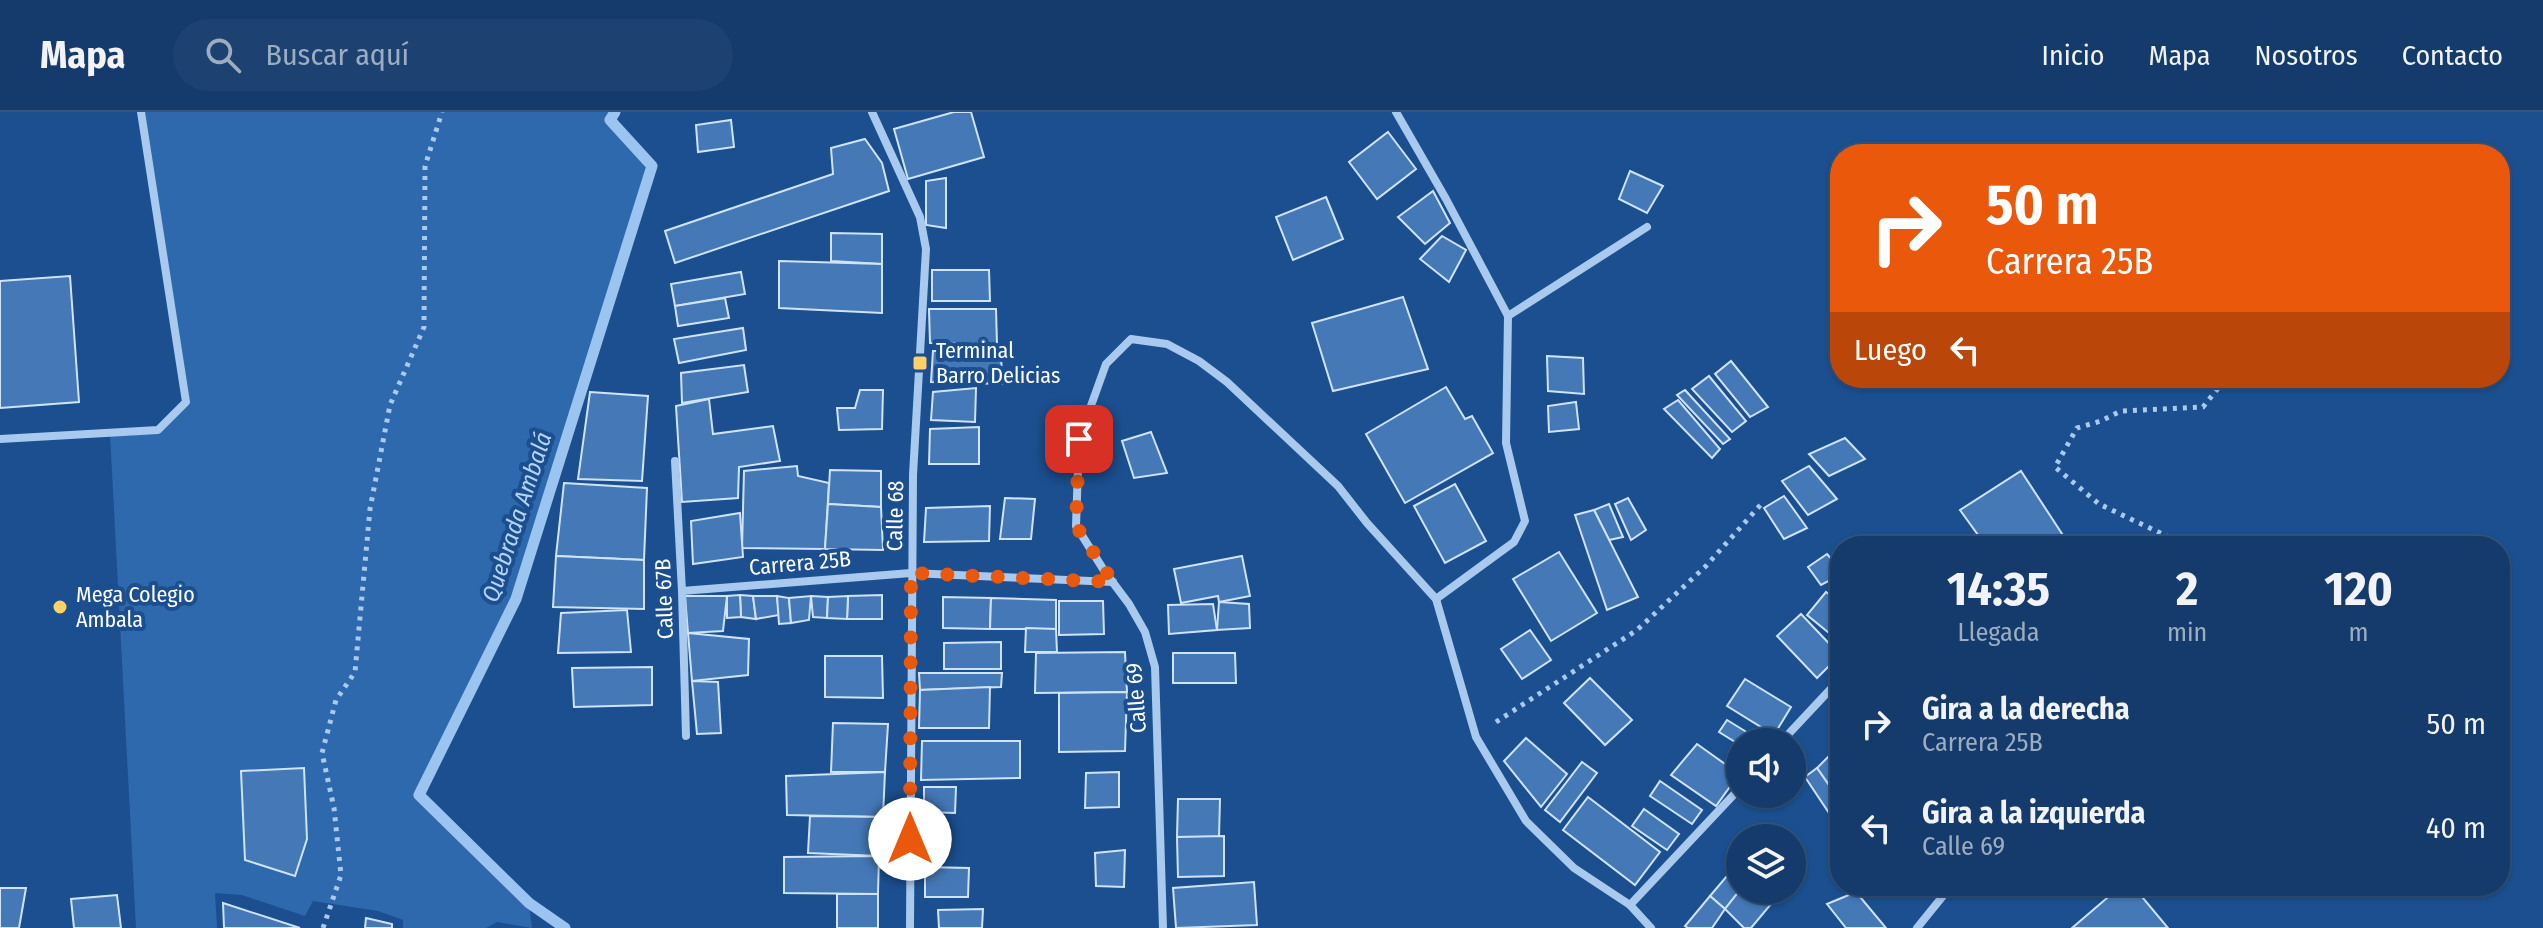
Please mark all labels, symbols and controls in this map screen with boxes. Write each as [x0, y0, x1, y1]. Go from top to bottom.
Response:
search box [173, 19, 733, 91]
text: Mapa [40, 32, 125, 78]
icon: search [201, 33, 245, 77]
text: Buscar aquí [265, 37, 409, 73]
text: Inicio [2042, 39, 2104, 72]
text: Mapa [2148, 39, 2210, 72]
text: Nosotros [2254, 39, 2358, 72]
text: Contacto [2402, 39, 2503, 72]
text: 50 m [1986, 172, 2098, 239]
icon: right [1854, 176, 1958, 280]
text: Carrera 25B [1986, 240, 2153, 284]
icon: left [1943, 328, 1987, 372]
text: Luego [1854, 332, 1927, 368]
place label: Terminal Barro Delicias [936, 337, 1060, 389]
marker: Terminal Barro Delicias [911, 354, 929, 372]
pin [1045, 405, 1113, 473]
icon: arrive [1057, 417, 1101, 461]
water label: Quebrada Ambalá [476, 429, 558, 605]
street label: Calle 68 [881, 480, 909, 552]
street label: Carrera 25B [748, 545, 852, 581]
street label: Calle 67B [649, 558, 679, 640]
text: 14:35 [1947, 560, 2050, 618]
text: 2 [2176, 560, 2198, 618]
text: 120 [2324, 560, 2393, 618]
place label: Mega Colegio Ambala [76, 581, 195, 633]
marker: Mega Colegio Ambala [51, 598, 69, 616]
text: Llegada [1958, 617, 2039, 648]
text: min [2167, 617, 2207, 648]
text: m [2349, 617, 2369, 648]
street label: Calle 69 [1120, 662, 1152, 734]
text: Gira a la derecha [1922, 691, 2130, 727]
icon: right [1854, 702, 1898, 746]
text: 50 m [2426, 706, 2486, 742]
text: Carrera 25B [1922, 727, 2043, 758]
map controls [1726, 728, 1806, 904]
button: sound [1726, 728, 1806, 808]
text: Gira a la izquierda [1922, 795, 2145, 831]
position arrow [868, 797, 952, 881]
icon: left [1854, 806, 1898, 850]
text: 40 m [2426, 810, 2486, 846]
button: layers [1726, 824, 1806, 904]
text: Calle 69 [1922, 831, 2005, 862]

